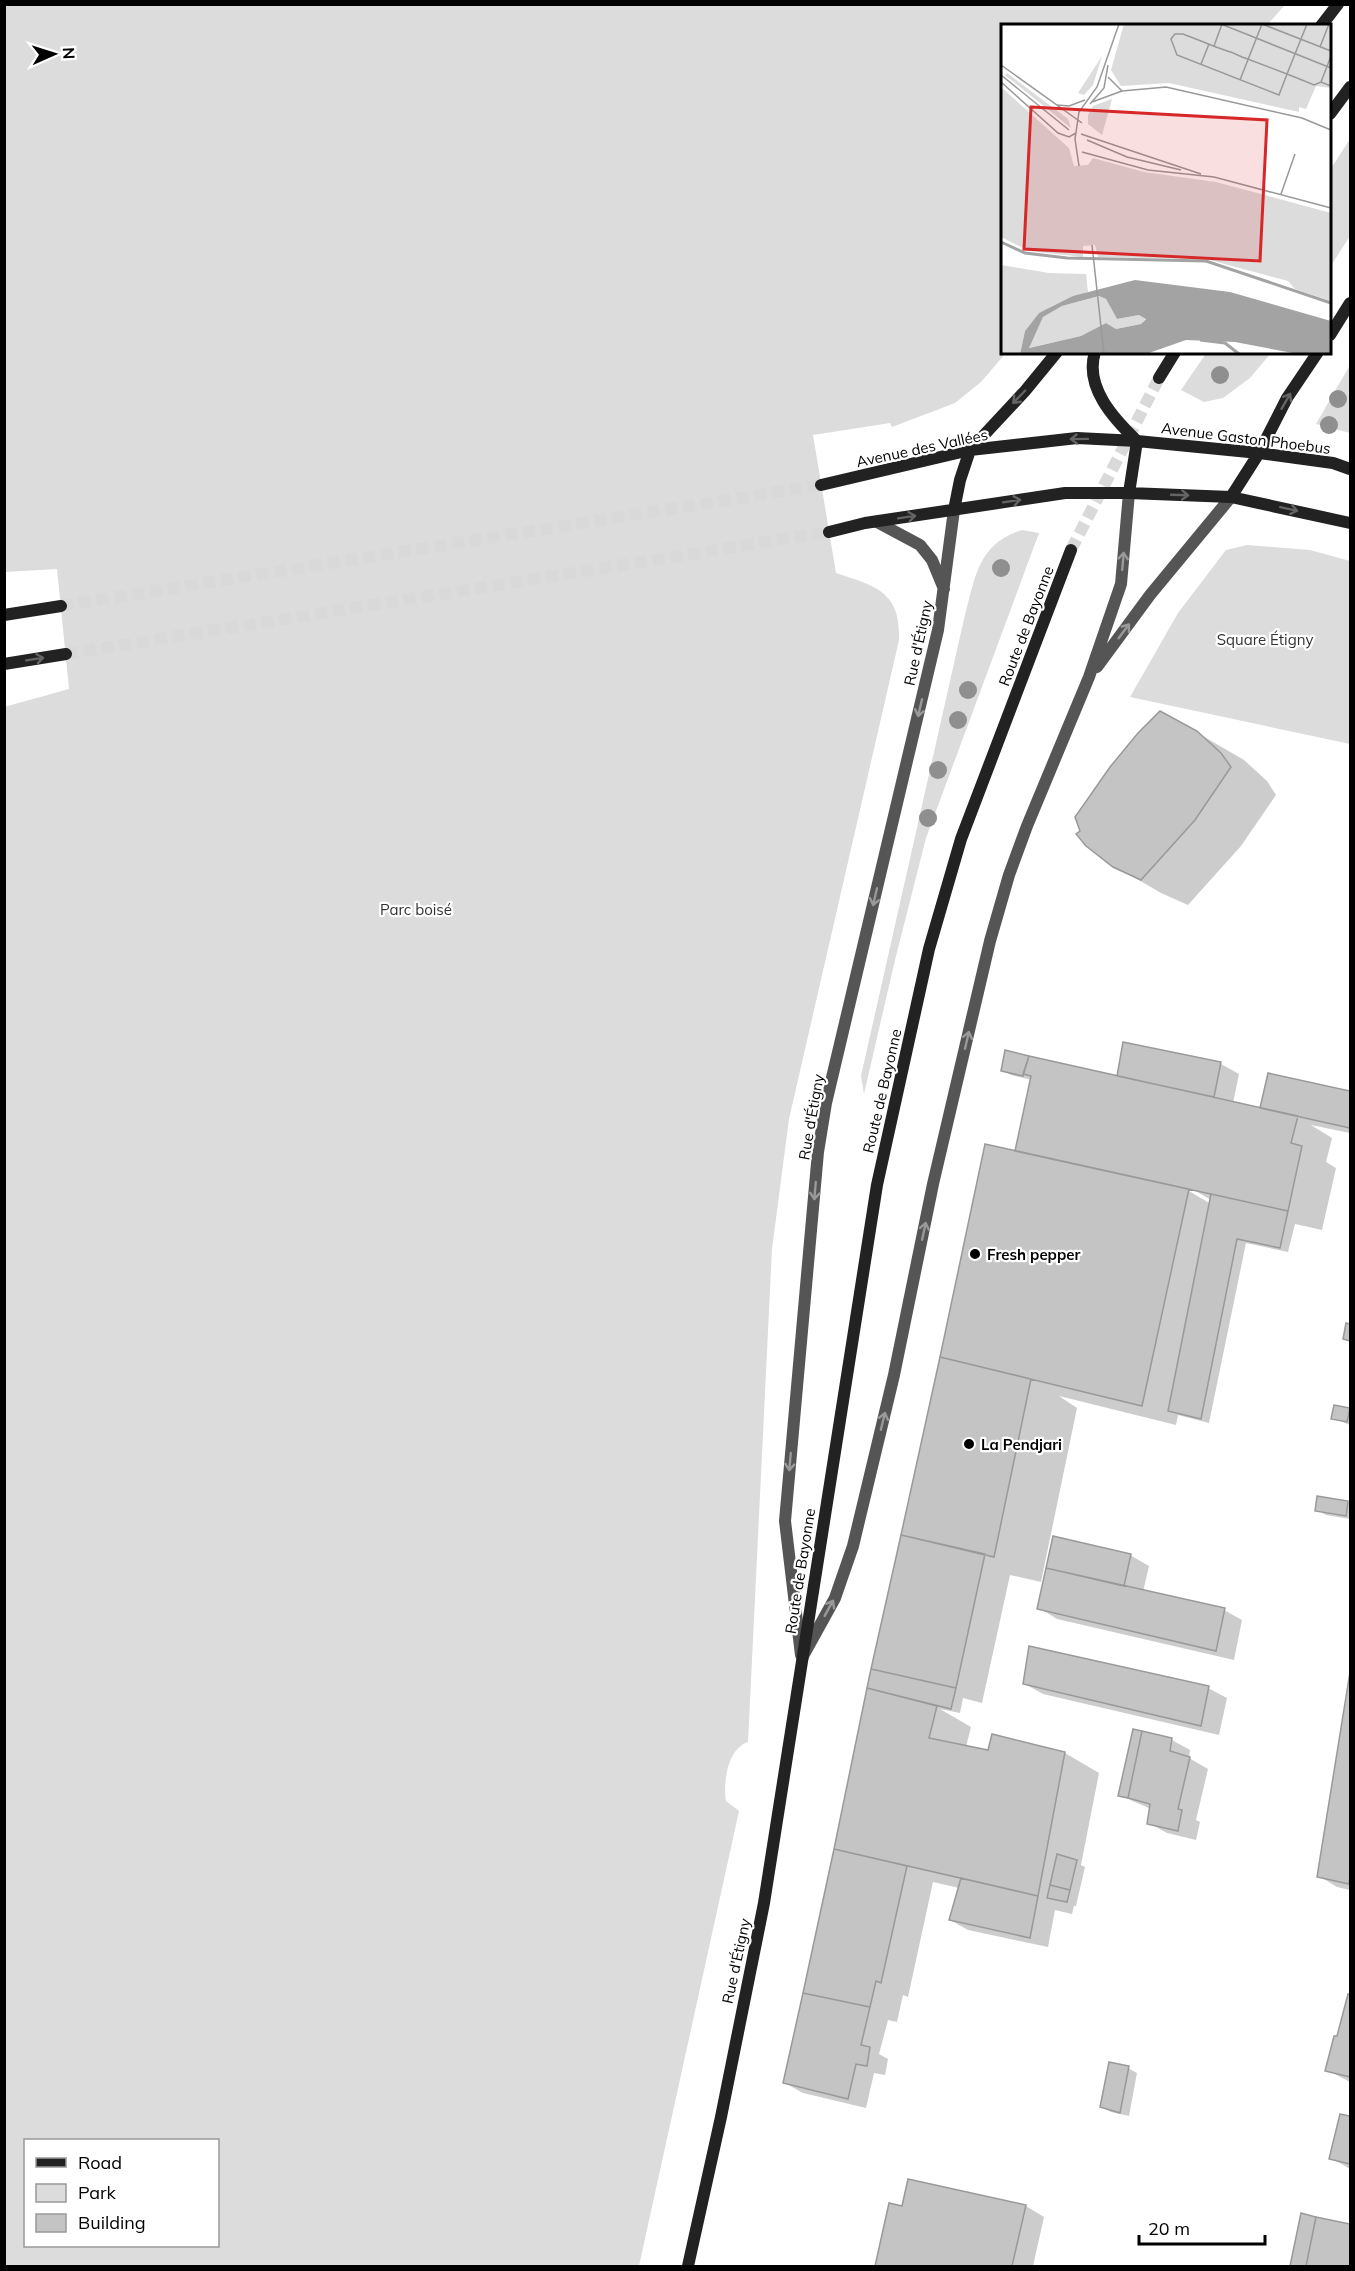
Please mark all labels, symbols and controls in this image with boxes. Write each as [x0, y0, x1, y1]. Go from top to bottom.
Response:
north arrow [24, 24, 84, 84]
inset map [1001, 24, 1331, 354]
text: N [59, 47, 79, 60]
one-way arrow [1012, 389, 1026, 404]
one-way arrow [1281, 393, 1292, 411]
street label: Avenue Gaston Phoebus [1160, 418, 1332, 458]
street label: Avenue des Vallées [854, 425, 990, 471]
one-way arrow [1070, 433, 1089, 445]
one-way arrow [1170, 489, 1190, 500]
one-way arrow [1002, 495, 1022, 506]
one-way arrow [1278, 504, 1298, 515]
one-way arrow [897, 511, 917, 522]
one-way arrow [1118, 552, 1129, 572]
street label: Route de Bayonne [994, 563, 1058, 689]
street label: Rue d'Étigny [900, 599, 936, 687]
one-way arrow [1118, 623, 1131, 639]
park label: Square Étigny [1217, 630, 1313, 649]
one-way arrow [25, 653, 44, 664]
one-way arrow [913, 698, 925, 717]
one-way arrow [869, 887, 880, 907]
park label: Parc boisé [380, 900, 452, 919]
street label: Route de Bayonne [858, 1027, 906, 1155]
one-way arrow [961, 1031, 973, 1050]
street label: Rue d'Étigny [794, 1073, 828, 1161]
one-way arrow [809, 1180, 820, 1200]
one-way arrow [919, 1221, 930, 1241]
place label: Fresh pepper [987, 1245, 1080, 1264]
marker: Fresh pepper [968, 1247, 982, 1261]
one-way arrow [877, 1412, 889, 1431]
place label: La Pendjari [981, 1435, 1062, 1454]
marker: La Pendjari [962, 1437, 976, 1451]
one-way arrow [785, 1451, 796, 1471]
street label: Route de Bayonne [781, 1507, 819, 1635]
one-way arrow [824, 1600, 836, 1617]
street label: Rue d'Étigny [718, 1917, 754, 2005]
legend [24, 2139, 219, 2247]
text: Road [78, 2151, 122, 2174]
text: Park [78, 2181, 117, 2204]
scale bar [1139, 2208, 1265, 2246]
text: Building [78, 2211, 146, 2234]
text: 20 m [1148, 2217, 1190, 2240]

